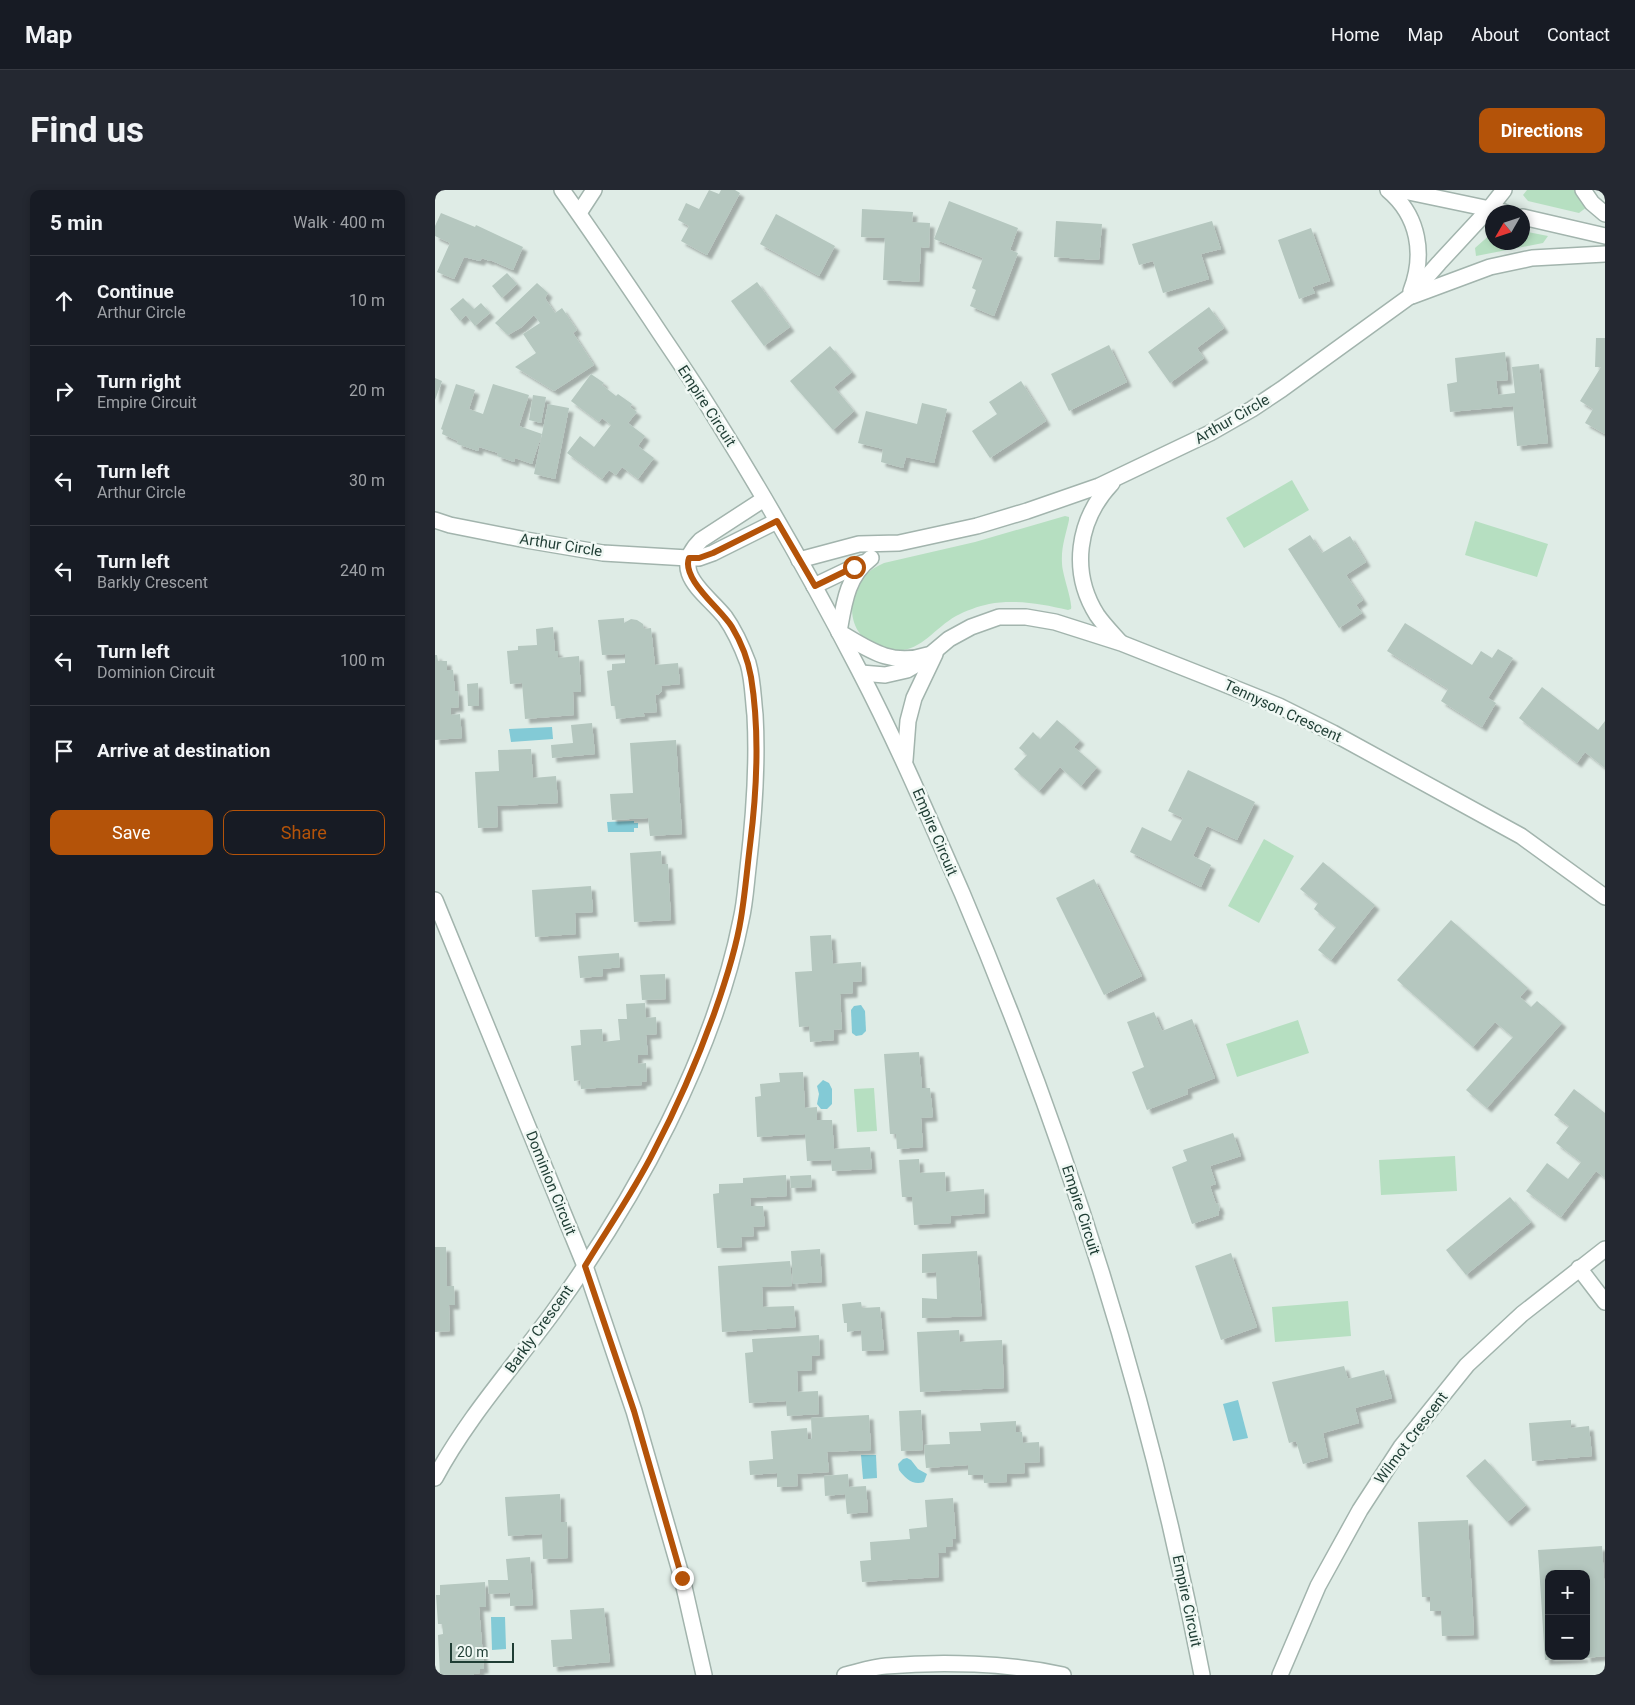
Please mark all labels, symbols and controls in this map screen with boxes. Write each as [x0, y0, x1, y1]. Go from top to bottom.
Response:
text: Map [25, 21, 72, 49]
text: Home [1331, 24, 1380, 45]
text: Map [1408, 24, 1443, 45]
text: About [1471, 24, 1519, 45]
text: Contact [1547, 24, 1610, 45]
button: Directions [1479, 108, 1605, 153]
text: Find us [30, 110, 144, 151]
north arrow [1485, 205, 1530, 250]
text: 5 min [50, 211, 103, 235]
text: Walk · 400 m [293, 213, 385, 232]
text: Continue [97, 280, 174, 303]
icon: ahead [50, 287, 78, 315]
text: 10 m [349, 291, 385, 310]
text: Arthur Circle [97, 303, 186, 322]
street label: Empire Circuit [674, 362, 740, 450]
text: Turn right [97, 370, 181, 393]
icon: right [50, 377, 78, 405]
text: 20 m [349, 381, 385, 400]
street label: Arthur Circle [1191, 390, 1273, 448]
text: Empire Circuit [97, 393, 197, 412]
text: Turn left [97, 460, 170, 483]
icon: left [50, 467, 78, 495]
text: 30 m [349, 471, 385, 490]
text: Arthur Circle [97, 483, 186, 502]
street label: Arthur Circle [518, 530, 604, 560]
text: Turn left [97, 550, 170, 573]
route start [843, 556, 866, 579]
icon: left [50, 557, 78, 585]
text: 240 m [340, 561, 385, 580]
text: Barkly Crescent [97, 573, 208, 592]
text: Turn left [97, 640, 170, 663]
icon: left [50, 647, 78, 675]
text: 100 m [340, 651, 385, 670]
text: Dominion Circuit [97, 663, 215, 682]
street label: Tennyson Crescent [1221, 676, 1345, 746]
icon: arrive [50, 737, 78, 765]
text: Arrive at destination [97, 739, 270, 762]
street label: Empire Circuit [908, 785, 962, 879]
button: Save [50, 810, 213, 855]
button: Share [223, 810, 385, 855]
street label: Dominion Circuit [522, 1128, 580, 1238]
street label: Empire Circuit [1058, 1163, 1104, 1257]
street label: Barkly Crescent [501, 1282, 577, 1376]
street label: Wilmot Crescent [1371, 1388, 1451, 1487]
street label: Empire Circuit [1168, 1553, 1206, 1649]
route end [671, 1567, 694, 1590]
map controls [1545, 1570, 1590, 1660]
button: + [1545, 1570, 1590, 1615]
button: − [1545, 1615, 1590, 1660]
scale bar [450, 1640, 514, 1663]
text: 20 m [457, 1644, 489, 1660]

